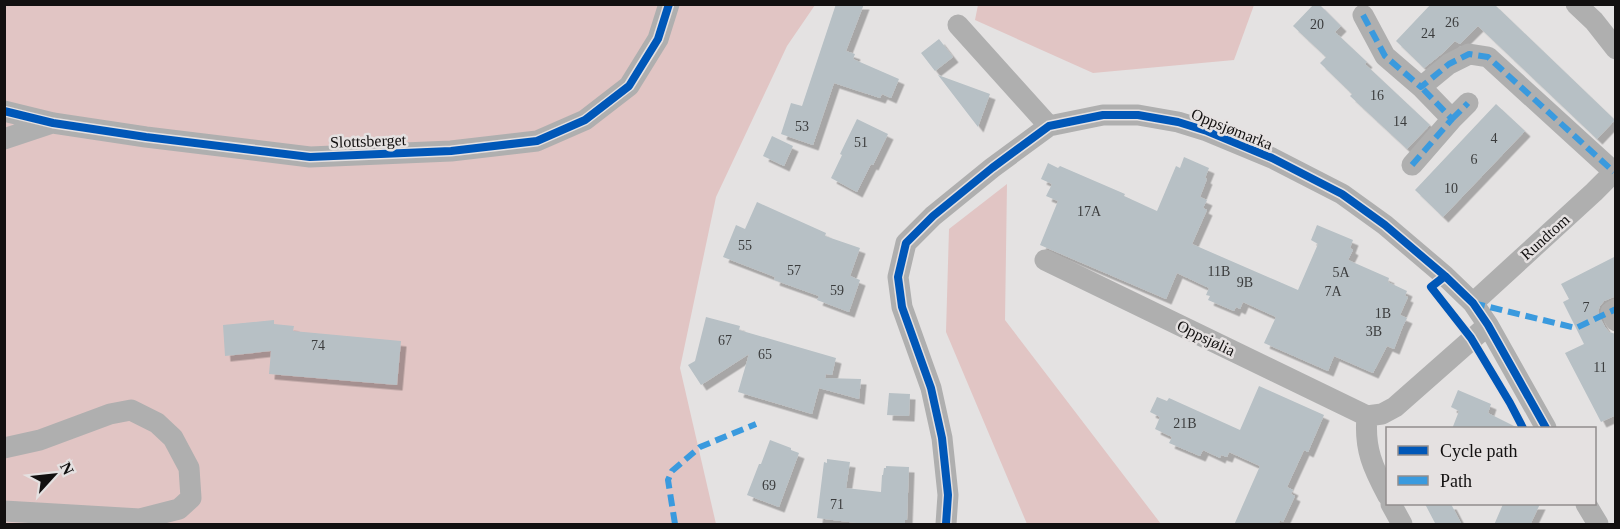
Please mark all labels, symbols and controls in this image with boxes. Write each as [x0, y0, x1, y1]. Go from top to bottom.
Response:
house number: 26 [1445, 15, 1459, 30]
house number: 20 [1310, 17, 1324, 32]
house number: 24 [1421, 26, 1435, 41]
house number: 16 [1370, 88, 1384, 103]
street label: Oppsjømarka [1188, 105, 1275, 154]
house number: 14 [1393, 114, 1407, 129]
house number: 53 [795, 119, 809, 134]
street label: Slottsberget [330, 131, 407, 152]
house number: 4 [1491, 131, 1498, 146]
house number: 51 [854, 135, 868, 150]
house number: 6 [1471, 152, 1478, 167]
house number: 10 [1444, 181, 1458, 196]
house number: 17A [1077, 204, 1102, 219]
street label: Rundtom [1517, 210, 1573, 263]
house number: 55 [738, 238, 752, 253]
house number: 57 [787, 263, 801, 278]
house number: 11B [1208, 264, 1230, 279]
house number: 5A [1332, 265, 1350, 280]
house number: 9B [1237, 275, 1253, 290]
house number: 59 [830, 283, 844, 298]
house number: 7A [1324, 284, 1342, 299]
house number: 7 [1583, 300, 1590, 315]
house number: 1B [1375, 306, 1391, 321]
street label: Oppsjølia [1174, 317, 1238, 360]
house number: 3B [1366, 324, 1382, 339]
house number: 67 [718, 333, 732, 348]
house number: 74 [311, 338, 325, 353]
house number: 65 [758, 347, 772, 362]
house number: 11 [1593, 360, 1607, 375]
house number: 21B [1173, 416, 1197, 431]
legend [1386, 427, 1596, 505]
text: Cycle path [1440, 441, 1517, 461]
north arrow [24, 445, 84, 505]
text: N [57, 459, 77, 478]
text: Path [1440, 471, 1472, 491]
house number: 69 [762, 478, 776, 493]
house number: 71 [830, 497, 844, 512]

